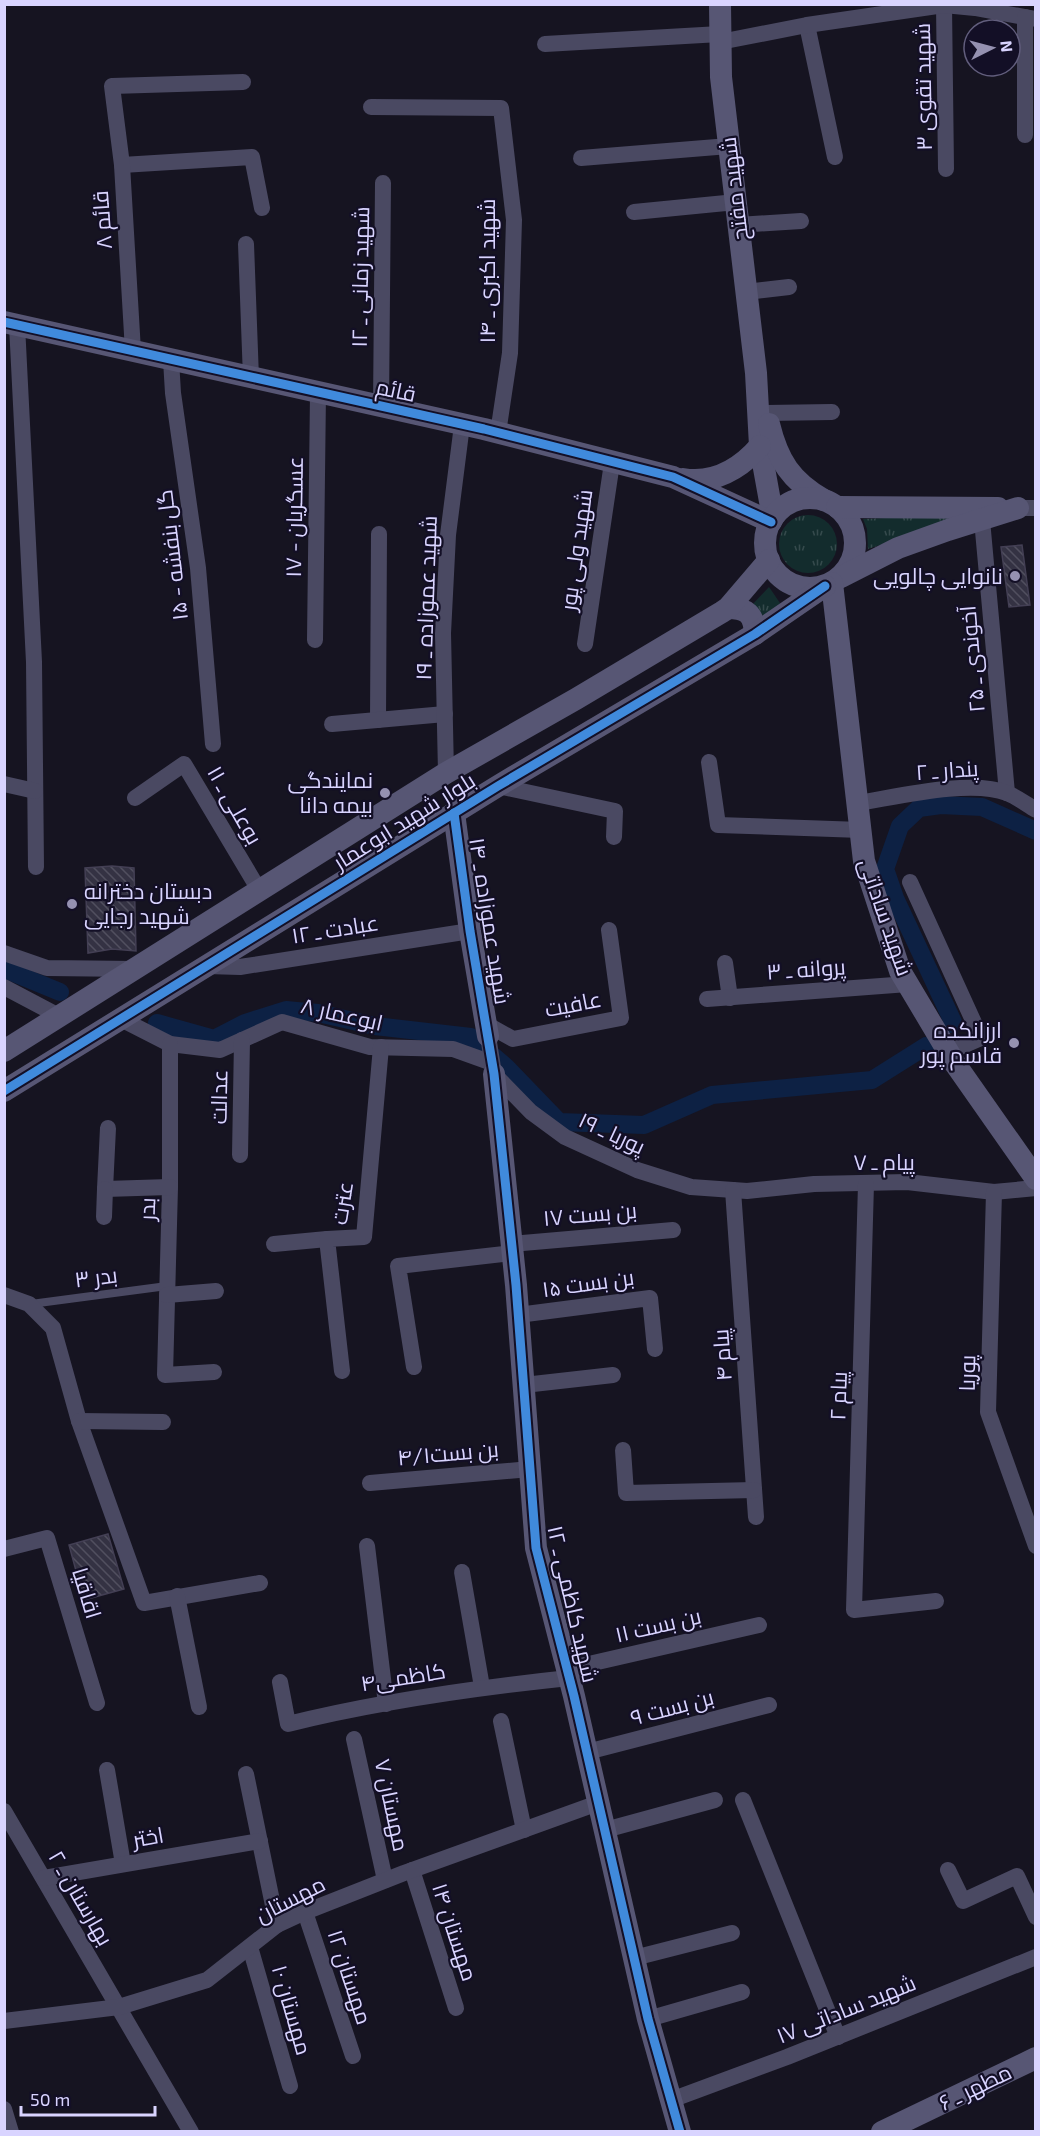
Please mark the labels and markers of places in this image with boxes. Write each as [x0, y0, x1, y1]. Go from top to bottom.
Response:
place label: نانوایی چالویی [873, 562, 1003, 591]
marker: نانوایی چالویی [1008, 569, 1022, 583]
place label: نمایندگی بیمه دانا [287, 766, 373, 817]
marker: نمایندگی بیمه دانا [378, 786, 392, 800]
place label: دبستان دخترانه شهید رجایی [84, 877, 212, 930]
marker: دبستان دخترانه شهید رجایی [65, 897, 79, 911]
place label: ارزانکده قاسم پور [918, 1016, 1002, 1071]
marker: ارزانکده قاسم پور [1007, 1036, 1021, 1050]

